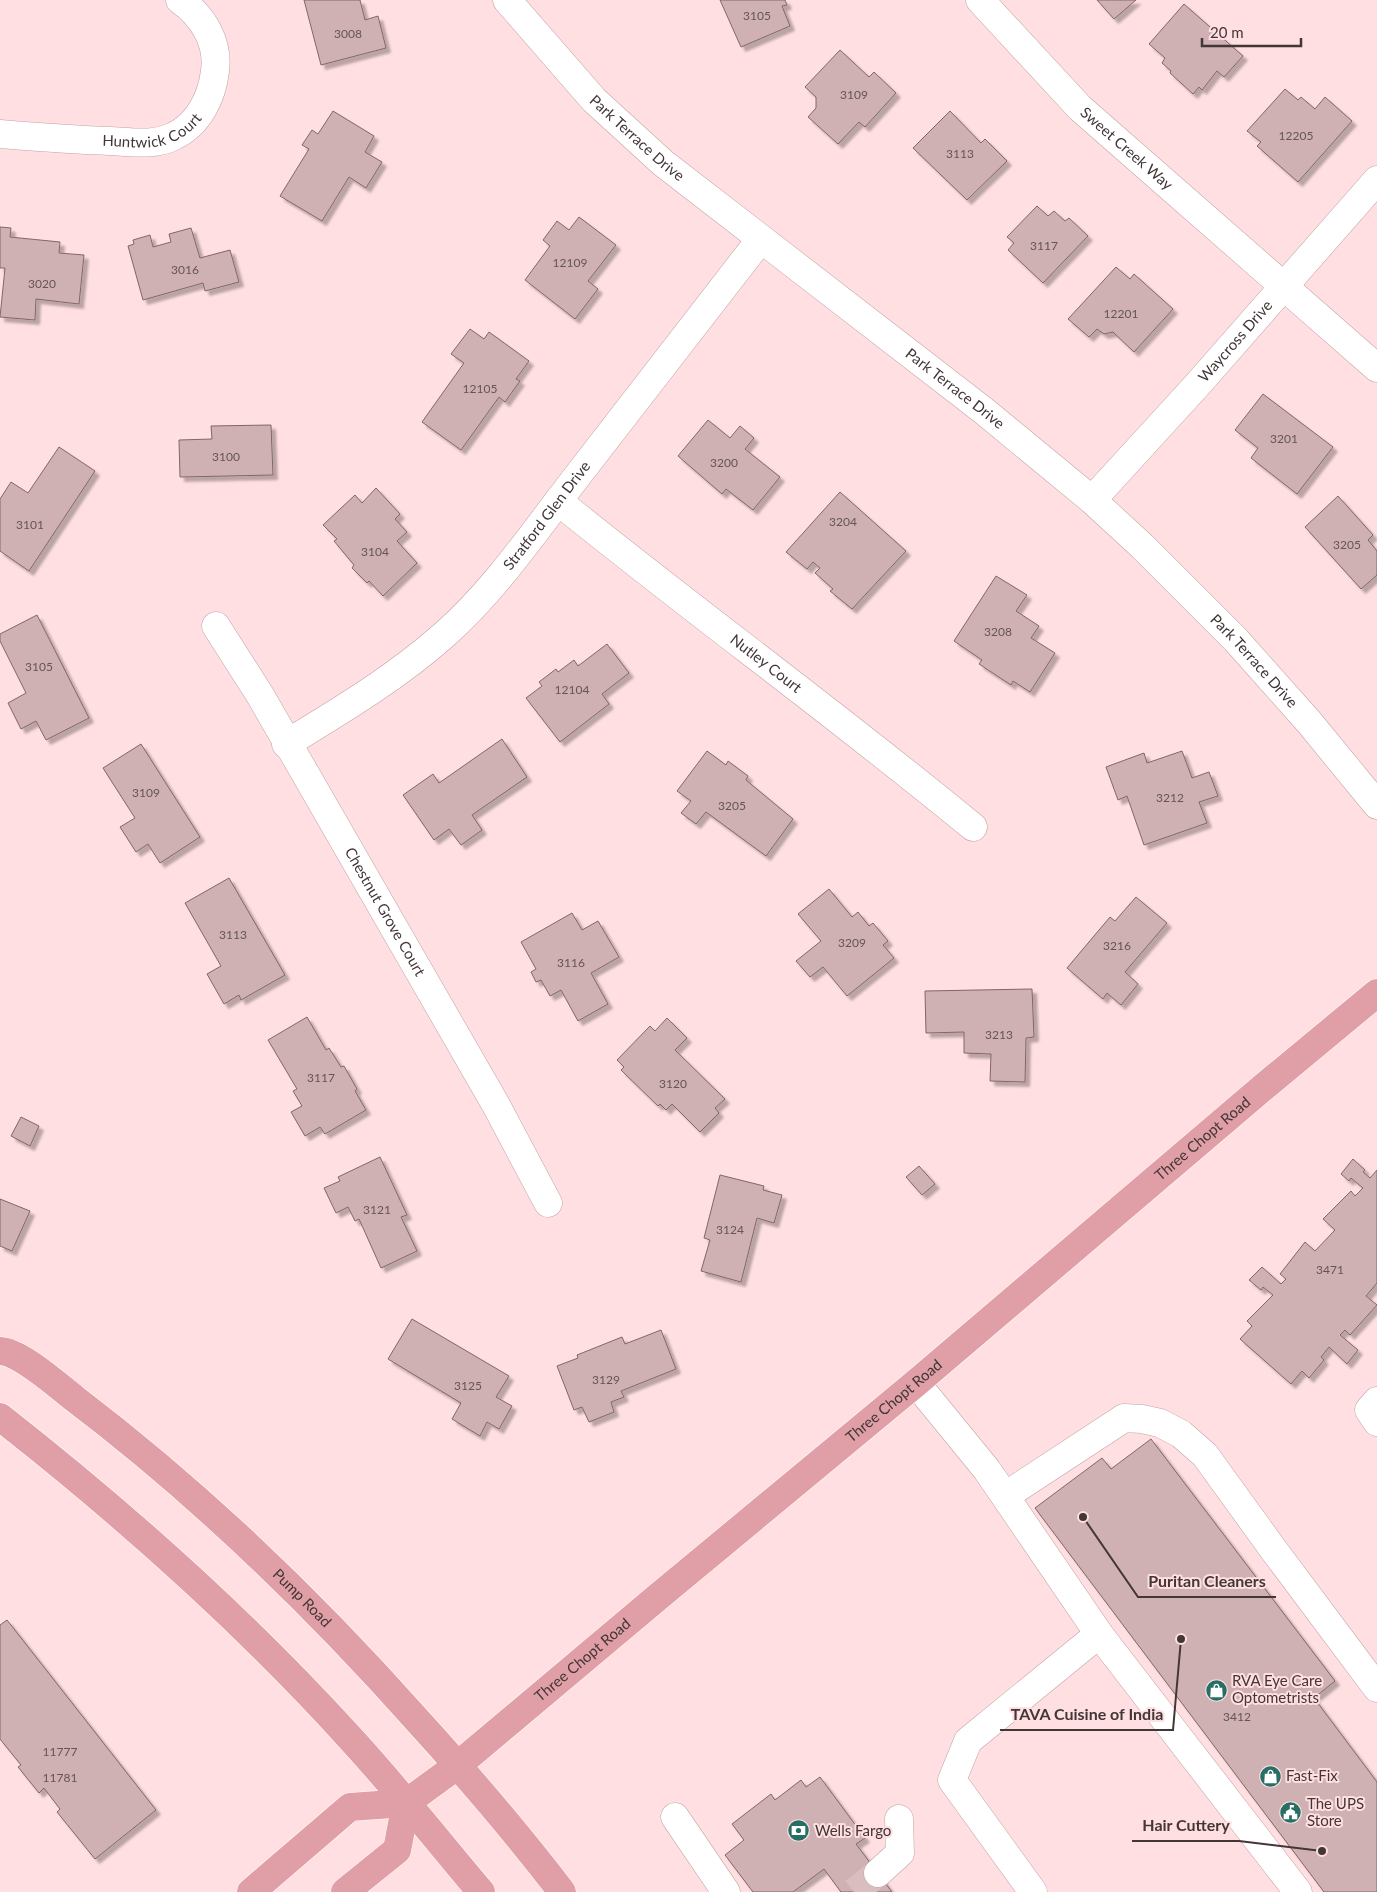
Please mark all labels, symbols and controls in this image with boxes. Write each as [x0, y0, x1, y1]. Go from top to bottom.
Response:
house number: 3105 [743, 8, 771, 23]
scale bar [1202, 15, 1301, 47]
text: 20 m [1210, 23, 1244, 41]
house number: 3008 [334, 26, 362, 41]
house number: 3109 [840, 87, 868, 102]
street label: Park Terrace Drive [587, 91, 688, 184]
street label: Sweet Creek Way [1077, 103, 1177, 193]
street label: Huntwick Court [102, 109, 205, 151]
house number: 12205 [1279, 128, 1313, 143]
house number: 3113 [946, 146, 974, 161]
house number: 3117 [1030, 238, 1058, 253]
house number: 12109 [553, 255, 587, 270]
house number: 3016 [171, 262, 199, 277]
house number: 3020 [28, 276, 56, 291]
street label: Waycross Drive [1194, 296, 1276, 385]
house number: 12201 [1104, 306, 1138, 321]
street label: Park Terrace Drive [902, 344, 1009, 432]
house number: 12105 [463, 381, 497, 396]
house number: 3201 [1270, 431, 1298, 446]
house number: 3100 [212, 449, 240, 464]
house number: 3200 [710, 455, 738, 470]
street label: Stratford Glen Drive [499, 457, 594, 573]
house number: 3204 [829, 514, 857, 529]
house number: 3101 [16, 517, 44, 532]
house number: 3205 [1333, 537, 1361, 552]
house number: 3104 [361, 544, 389, 559]
street label: Park Terrace Drive [1207, 610, 1302, 711]
house number: 3208 [984, 624, 1012, 639]
street label: Nutley Court [727, 630, 806, 696]
house number: 3105 [25, 659, 53, 674]
house number: 12104 [555, 682, 589, 697]
house number: 3109 [132, 785, 160, 800]
house number: 3212 [1156, 790, 1184, 805]
house number: 3205 [718, 798, 746, 813]
street label: Chestnut Grove Court [342, 844, 430, 979]
house number: 3113 [219, 927, 247, 942]
house number: 3209 [838, 935, 866, 950]
house number: 3216 [1103, 938, 1131, 953]
house number: 3116 [557, 955, 585, 970]
house number: 3213 [985, 1027, 1013, 1042]
house number: 3117 [307, 1070, 335, 1085]
house number: 3120 [659, 1076, 687, 1091]
street label: Three Chopt Road [1151, 1092, 1253, 1184]
house number: 3121 [363, 1202, 391, 1217]
house number: 3124 [716, 1222, 744, 1237]
house number: 3471 [1316, 1262, 1344, 1277]
street label: Three Chopt Road [842, 1355, 945, 1446]
house number: 3129 [592, 1372, 620, 1387]
house number: 3125 [454, 1378, 482, 1393]
street label: Pump Road [270, 1564, 336, 1630]
callout: Puritan Cleaners [1138, 1566, 1276, 1597]
text: Puritan Cleaners [1148, 1571, 1266, 1590]
street label: Three Chopt Road [530, 1614, 634, 1705]
place label: RVA Eye Care Optometrists [1232, 1671, 1322, 1706]
shop icon: RVA Eye Care Optometrists [1204, 1678, 1228, 1702]
callout: TAVA Cuisine of India [1000, 1699, 1173, 1730]
text: TAVA Cuisine of India [1011, 1704, 1163, 1723]
house number: 3412 [1223, 1709, 1251, 1724]
house number: 11777 [43, 1744, 77, 1759]
shop icon: Fast-Fix [1258, 1764, 1282, 1788]
place label: Fast-Fix [1286, 1766, 1338, 1784]
house number: 11781 [43, 1770, 77, 1785]
place label: The UPS Store [1307, 1794, 1364, 1829]
public building icon: The UPS Store [1279, 1801, 1303, 1825]
callout: Hair Cuttery [1132, 1810, 1239, 1841]
text: Hair Cuttery [1142, 1815, 1230, 1834]
bank icon: Wells Fargo [787, 1819, 811, 1843]
place label: Wells Fargo [815, 1821, 891, 1839]

